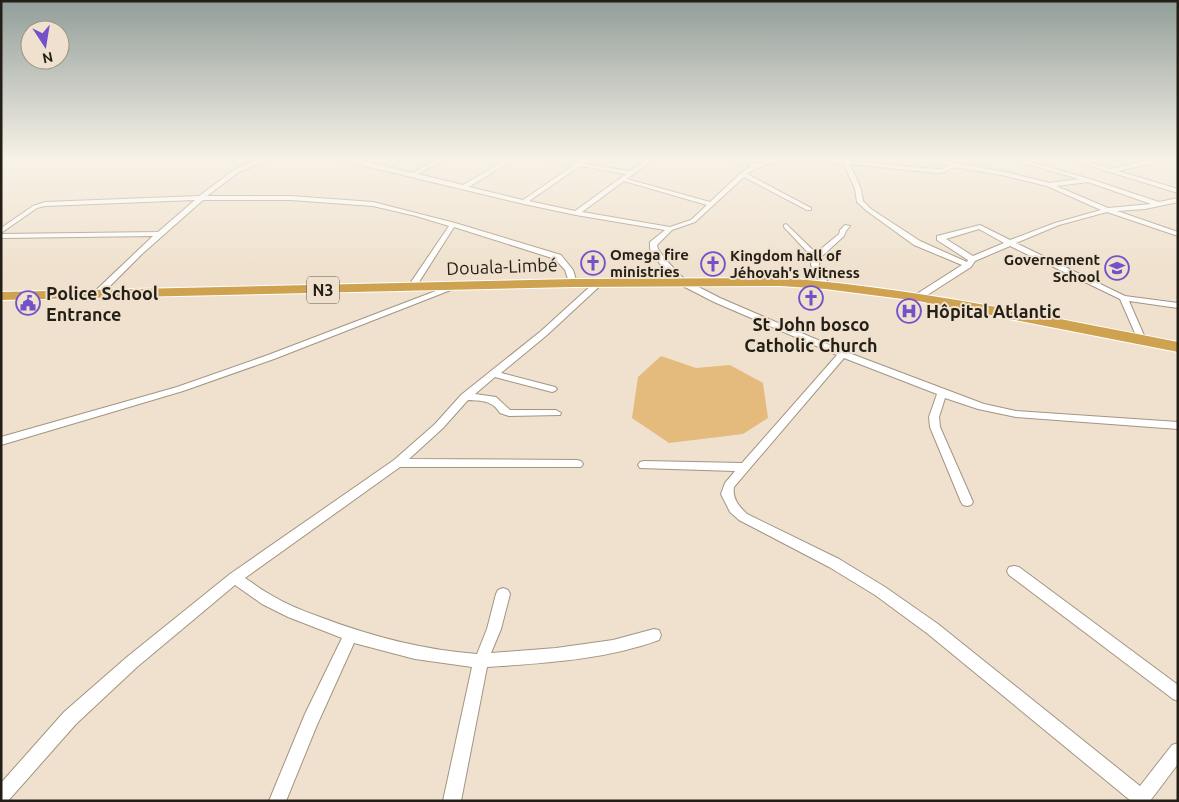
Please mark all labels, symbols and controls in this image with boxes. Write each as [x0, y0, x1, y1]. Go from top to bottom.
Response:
north arrow [20, 20, 70, 70]
text: N [41, 49, 54, 67]
place label: Omega fire ministries [610, 246, 689, 280]
place label: Kingdom hall of Jéhovah's Witness [730, 247, 860, 281]
church icon: Omega fire ministries [580, 250, 606, 276]
church icon: Kingdom hall of Jéhovah's Witness [700, 251, 726, 277]
place label: Governement School [1004, 251, 1101, 285]
street label: Douala-Limbé [446, 254, 558, 278]
school or university icon: Governement School [1104, 255, 1130, 281]
road number: N3 [307, 276, 339, 304]
place label: Police School Entrance [46, 283, 159, 324]
church icon: St John bosco Catholic Church [798, 285, 824, 311]
public building icon: Police School Entrance [15, 290, 41, 316]
hospital icon: Hôpital Atlantic [896, 298, 922, 324]
place label: Hôpital Atlantic [926, 301, 1061, 321]
place label: St John bosco Catholic Church [744, 314, 878, 355]

